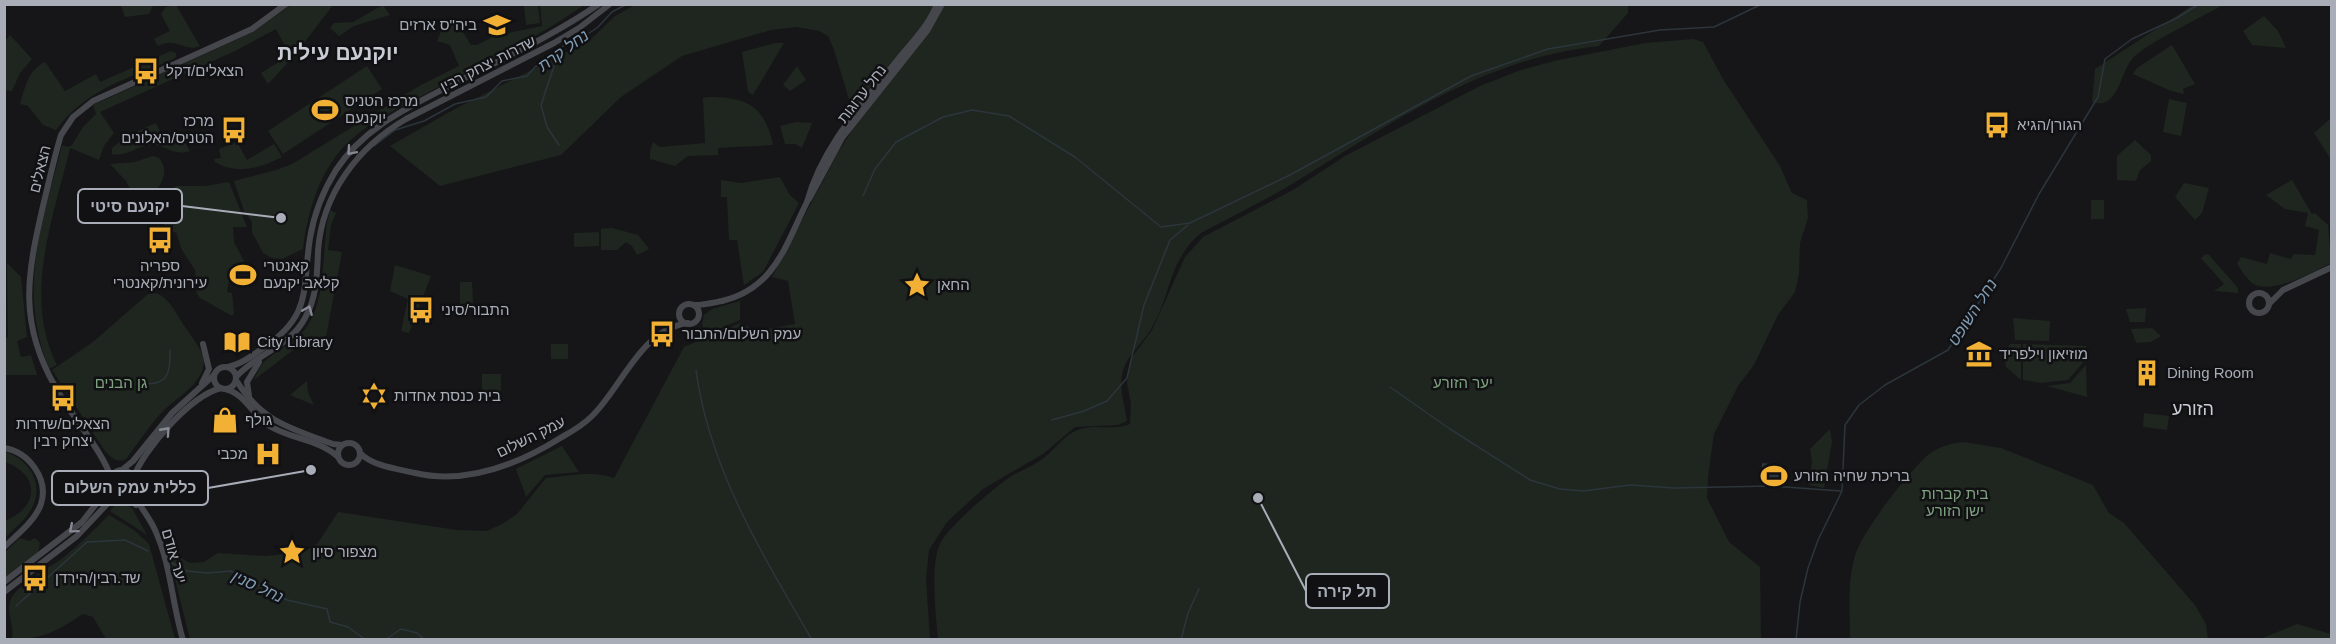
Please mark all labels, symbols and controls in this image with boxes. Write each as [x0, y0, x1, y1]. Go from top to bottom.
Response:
school or university icon: ביה"ס ארזים [482, 10, 512, 40]
place label: ביה"ס ארזים [399, 16, 477, 33]
water label: נחל קרת [534, 26, 592, 75]
street label: שדרות יצחק רבין [437, 32, 538, 95]
district label: יוקנעם עילית [277, 41, 399, 64]
bus stop icon: הצאלים/דקל [131, 56, 161, 86]
street label: נחל ערוגות [834, 61, 890, 126]
place label: הצאלים/דקל [166, 62, 244, 79]
place label: מרכז הטניס יוקנעם [345, 92, 418, 126]
sports icon: מרכז הטניס יוקנעם [310, 95, 340, 125]
bus stop icon: הגורן/הגיא [1982, 110, 2012, 140]
place label: מרכז הטניס/האלונים [121, 112, 214, 146]
bus stop icon: מרכז הטניס/האלונים [219, 115, 249, 145]
place label: הגורן/הגיא [2017, 116, 2082, 133]
street label: הצאלים [25, 143, 54, 194]
one-way arrow [347, 144, 358, 155]
callout: יקנעם סיטי [78, 189, 182, 223]
text: יקנעם סיטי [90, 198, 170, 215]
bus stop icon: ספריה עירונית/קאנטרי [145, 225, 175, 255]
place label: ספריה עירונית/קאנטרי [113, 257, 207, 291]
place label: קאנטרי קלאב יקנעם [263, 257, 340, 291]
sports icon: קאנטרי קלאב יקנעם [228, 260, 258, 290]
place icon: החאן [902, 270, 932, 300]
place label: החאן [937, 276, 970, 293]
water label: נחל השופט [1945, 276, 2000, 349]
bus stop icon: התבור/סיני [406, 295, 436, 325]
place label: התבור/סיני [441, 301, 509, 318]
one-way arrow [301, 306, 313, 317]
bus stop icon: עמק השלום/התבור [647, 319, 677, 349]
place label: עמק השלום/התבור [682, 325, 801, 342]
library icon: City Library [222, 327, 252, 357]
place label: City Library [257, 333, 333, 350]
museum icon: מוזיאון וילפריד [1964, 339, 1994, 369]
place label: מוזיאון וילפריד [1999, 345, 2088, 362]
building icon: Dining Room [2132, 358, 2162, 388]
place label: Dining Room [2167, 364, 2254, 381]
park label: גן הבנים [95, 374, 147, 391]
park label: יער הזורע [1433, 374, 1493, 391]
synagogue icon: בית כנסת אחדות [359, 381, 389, 411]
bus stop icon: הצאלים/שדרות יצחק רבין [48, 383, 78, 413]
place label: בית כנסת אחדות [394, 387, 501, 404]
district label: הזורע [2172, 399, 2214, 419]
shop icon: גולף [210, 405, 240, 435]
place label: גולף [245, 411, 272, 428]
street label: עמק השלום [494, 413, 568, 460]
place label: הצאלים/שדרות יצחק רבין [16, 415, 110, 449]
one-way arrow [159, 428, 170, 438]
hospital icon: מכבי [253, 439, 283, 469]
place label: מכבי [217, 445, 248, 462]
sports icon: בריכת שחיה הזורע [1759, 461, 1789, 491]
place label: בריכת שחיה הזורע [1794, 467, 1910, 484]
callout: כללית עמק השלום [52, 471, 208, 505]
text: כללית עמק השלום [64, 479, 196, 496]
park label: בית קברות ישן הזורע [1921, 485, 1989, 519]
one-way arrow [69, 522, 80, 533]
street label: יער אודם [159, 527, 190, 585]
place icon: מצפור סיון [277, 537, 307, 567]
place label: מצפור סיון [312, 543, 377, 560]
bus stop icon: שד.רבין/הירדן [20, 563, 50, 593]
water label: נחל סנין [228, 567, 286, 606]
place label: שד.רבין/הירדן [55, 569, 141, 586]
callout: תל קירה [1306, 574, 1389, 608]
text: תל קירה [1317, 583, 1377, 600]

